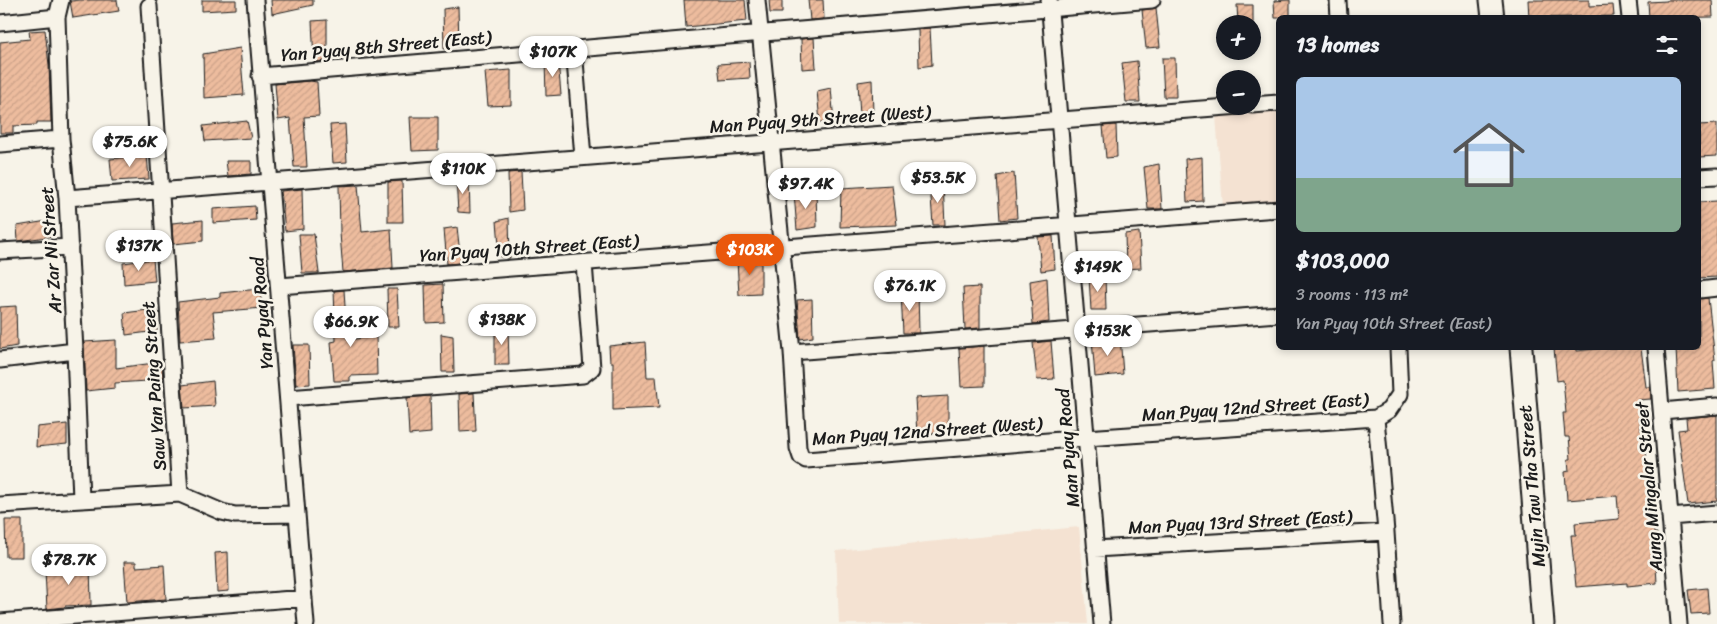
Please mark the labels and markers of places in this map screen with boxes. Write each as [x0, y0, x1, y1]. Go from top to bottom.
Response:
pin: $107K [518, 36, 588, 78]
pin: $75.6K [89, 126, 171, 168]
pin: $110K [428, 152, 498, 195]
pin: $53.5K [897, 162, 979, 204]
pin: $97.4K [765, 168, 847, 210]
pin: $137K [104, 230, 174, 272]
pin: $103K [715, 234, 785, 276]
pin: $149K [1063, 250, 1133, 293]
pin: $76.1K [869, 270, 951, 312]
pin: $138K [467, 304, 537, 346]
pin: $66.9K [310, 306, 392, 348]
pin: $153K [1073, 314, 1143, 357]
pin: $78.7K [28, 544, 110, 586]

